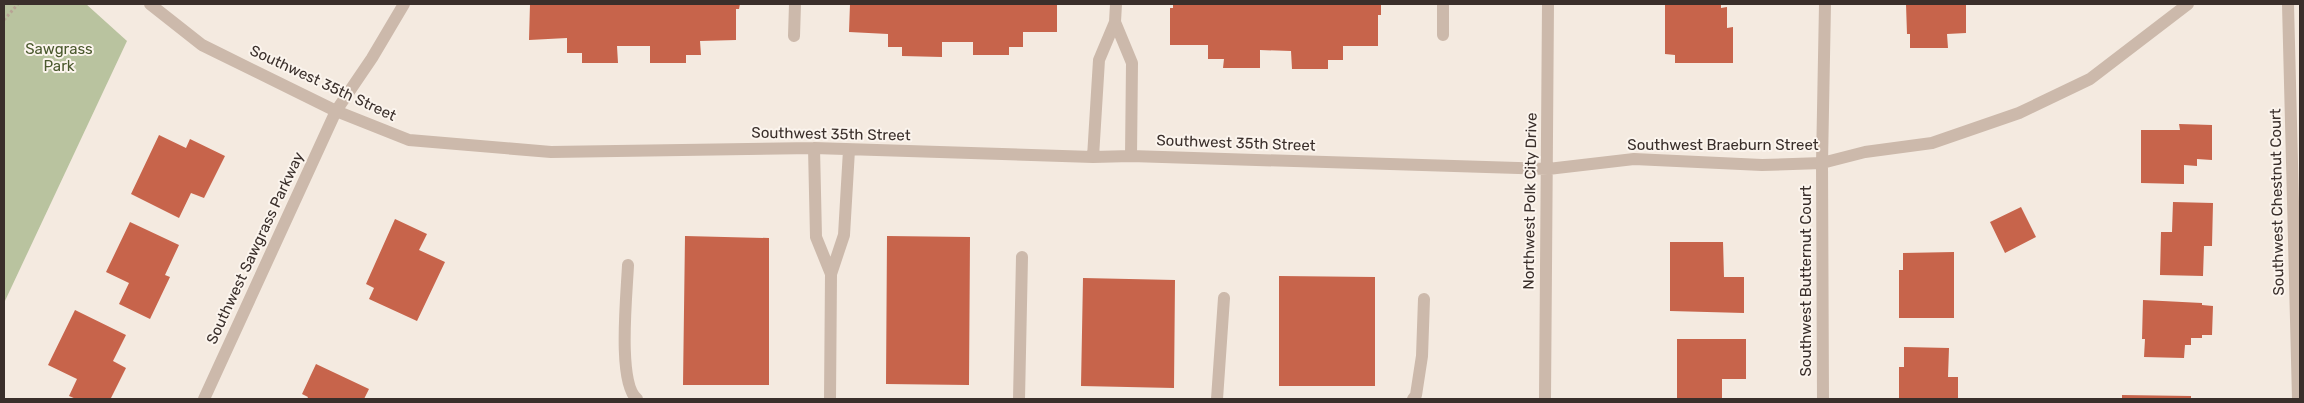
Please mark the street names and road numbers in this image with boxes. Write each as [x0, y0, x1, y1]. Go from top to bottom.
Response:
street label: Southwest 35th Street [247, 41, 399, 125]
street label: Southwest Chestnut Court [2266, 108, 2288, 296]
street label: Northwest Polk City Drive [1519, 112, 1541, 290]
street label: Southwest 35th Street [751, 124, 911, 144]
street label: Southwest 35th Street [1156, 131, 1316, 155]
street label: Southwest Braeburn Street [1627, 136, 1819, 154]
street label: Southwest Sawgrass Parkway [202, 149, 308, 347]
street label: Southwest Butternut Court [1797, 185, 1815, 377]

